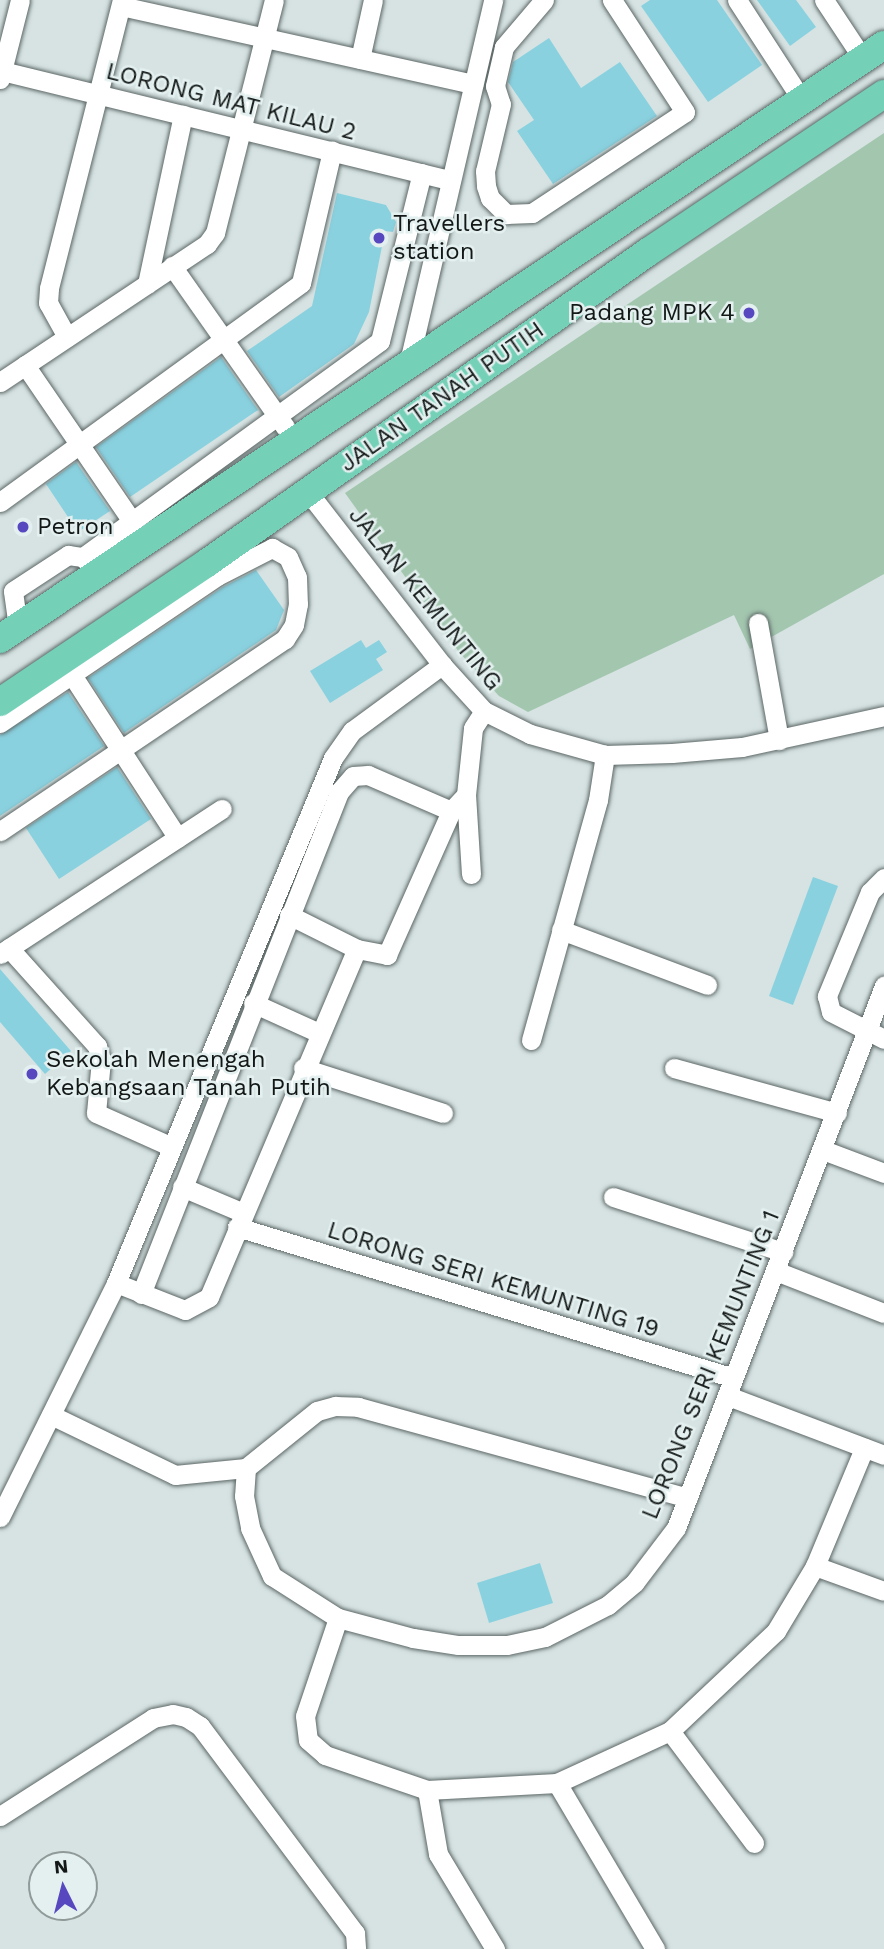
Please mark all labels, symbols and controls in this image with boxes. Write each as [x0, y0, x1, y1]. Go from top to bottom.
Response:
street label: LORONG MAT KILAU 2 [103, 57, 359, 147]
place label: Travellers station [393, 210, 505, 266]
marker: Travellers station [371, 230, 387, 246]
place label: Padang MPK 4 [569, 299, 735, 327]
marker: Padang MPK 4 [741, 305, 757, 321]
street label: JALAN TANAH PUTIH [334, 315, 550, 479]
street label: JALAN KEMUNTING [342, 501, 508, 697]
place label: Petron [37, 513, 114, 541]
marker: Petron [15, 519, 31, 535]
place label: Sekolah Menengah Kebangsaan Tanah Putih [46, 1046, 332, 1102]
marker: Sekolah Menengah Kebangsaan Tanah Putih [24, 1066, 40, 1082]
street label: LORONG SERI KEMUNTING 1 [636, 1206, 786, 1524]
street label: LORONG SERI KEMUNTING 19 [323, 1216, 663, 1344]
north arrow [28, 1851, 98, 1921]
text: N [53, 1854, 69, 1879]

